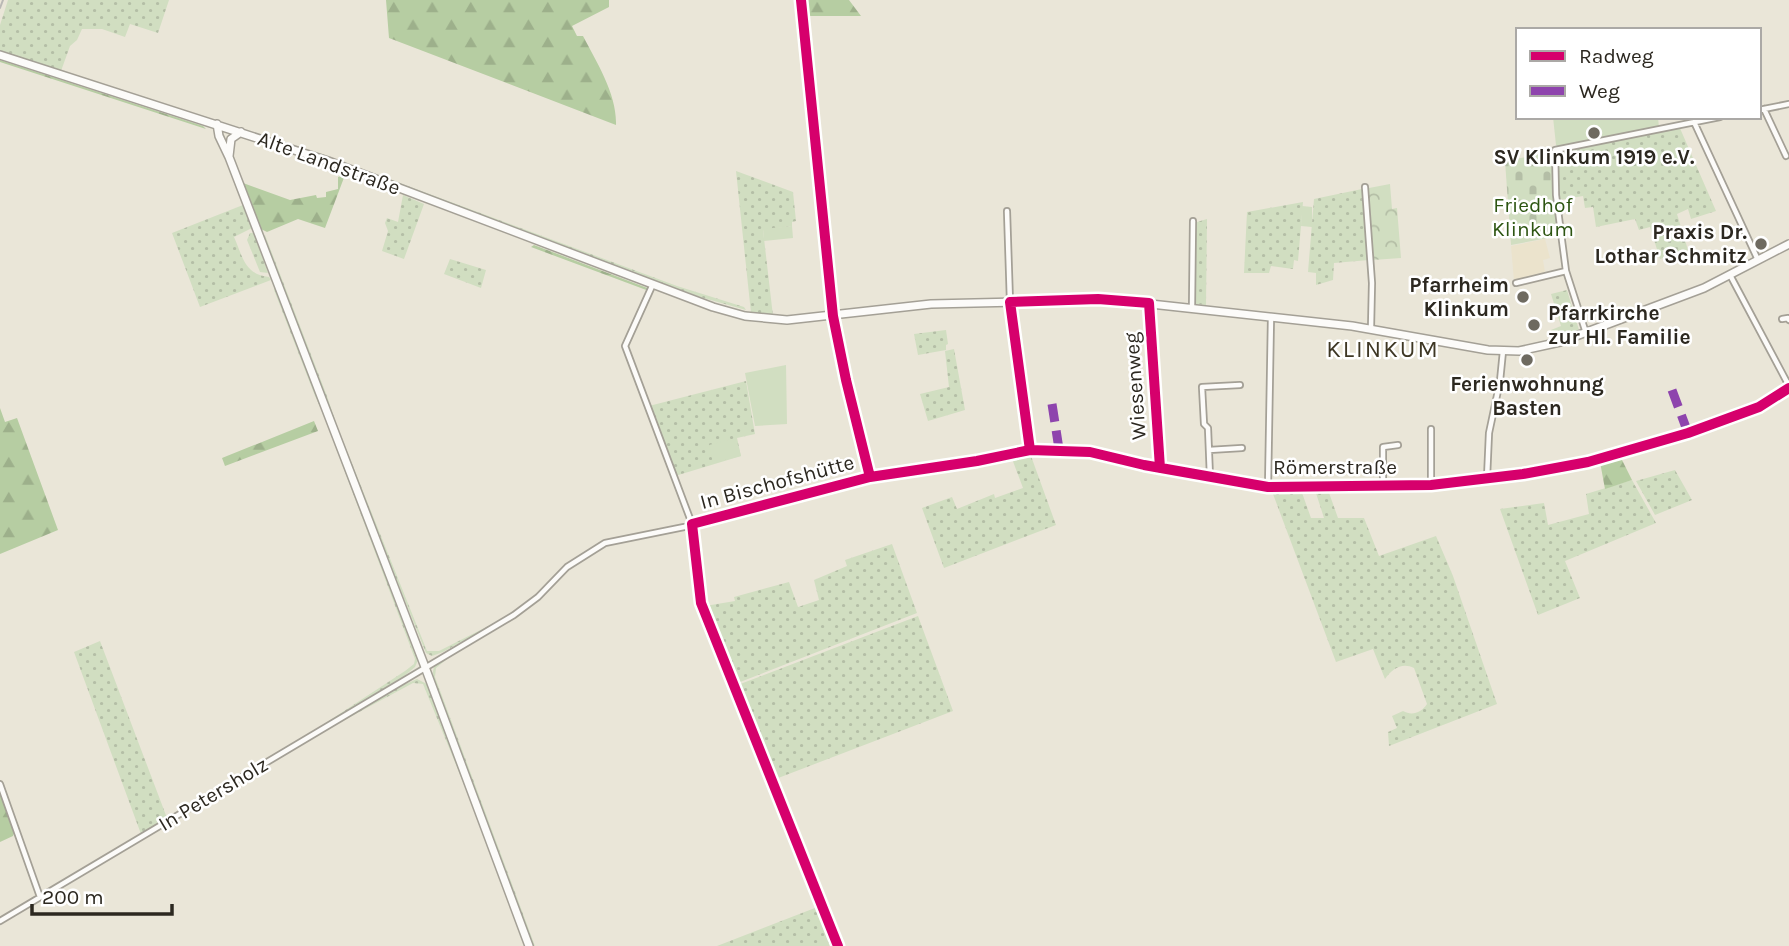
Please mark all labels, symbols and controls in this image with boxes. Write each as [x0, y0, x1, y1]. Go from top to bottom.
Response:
legend [1516, 28, 1761, 119]
text: Radweg [1579, 44, 1654, 68]
text: Weg [1579, 79, 1620, 103]
marker: SV Klinkum 1919 e.V. [1586, 125, 1602, 141]
street label: Alte Landstraße [254, 126, 404, 200]
place label: SV Klinkum 1919 e.V. [1493, 145, 1695, 169]
park label: Friedhof Klinkum [1492, 193, 1574, 241]
place label: Praxis Dr. Lothar Schmitz [1594, 220, 1747, 268]
marker: Praxis Dr. Lothar Schmitz [1753, 236, 1769, 252]
place label: Pfarrheim Klinkum [1409, 273, 1509, 321]
marker: Pfarrheim Klinkum [1515, 289, 1531, 305]
place label: Pfarrkirche zur Hl. Familie [1548, 301, 1691, 349]
marker: Pfarrkirche zur Hl. Familie [1526, 317, 1542, 333]
street label: Wiesenweg [1119, 331, 1151, 441]
district label: KLINKUM [1326, 335, 1440, 363]
marker: Ferienwohnung Basten [1519, 352, 1535, 368]
place label: Ferienwohnung Basten [1450, 372, 1604, 420]
street label: In Bischofshütte [697, 450, 857, 514]
street label: Römerstraße [1273, 455, 1397, 479]
street label: In Petersholz [154, 752, 272, 836]
scale bar [32, 872, 172, 916]
text: 200 m [42, 885, 104, 909]

